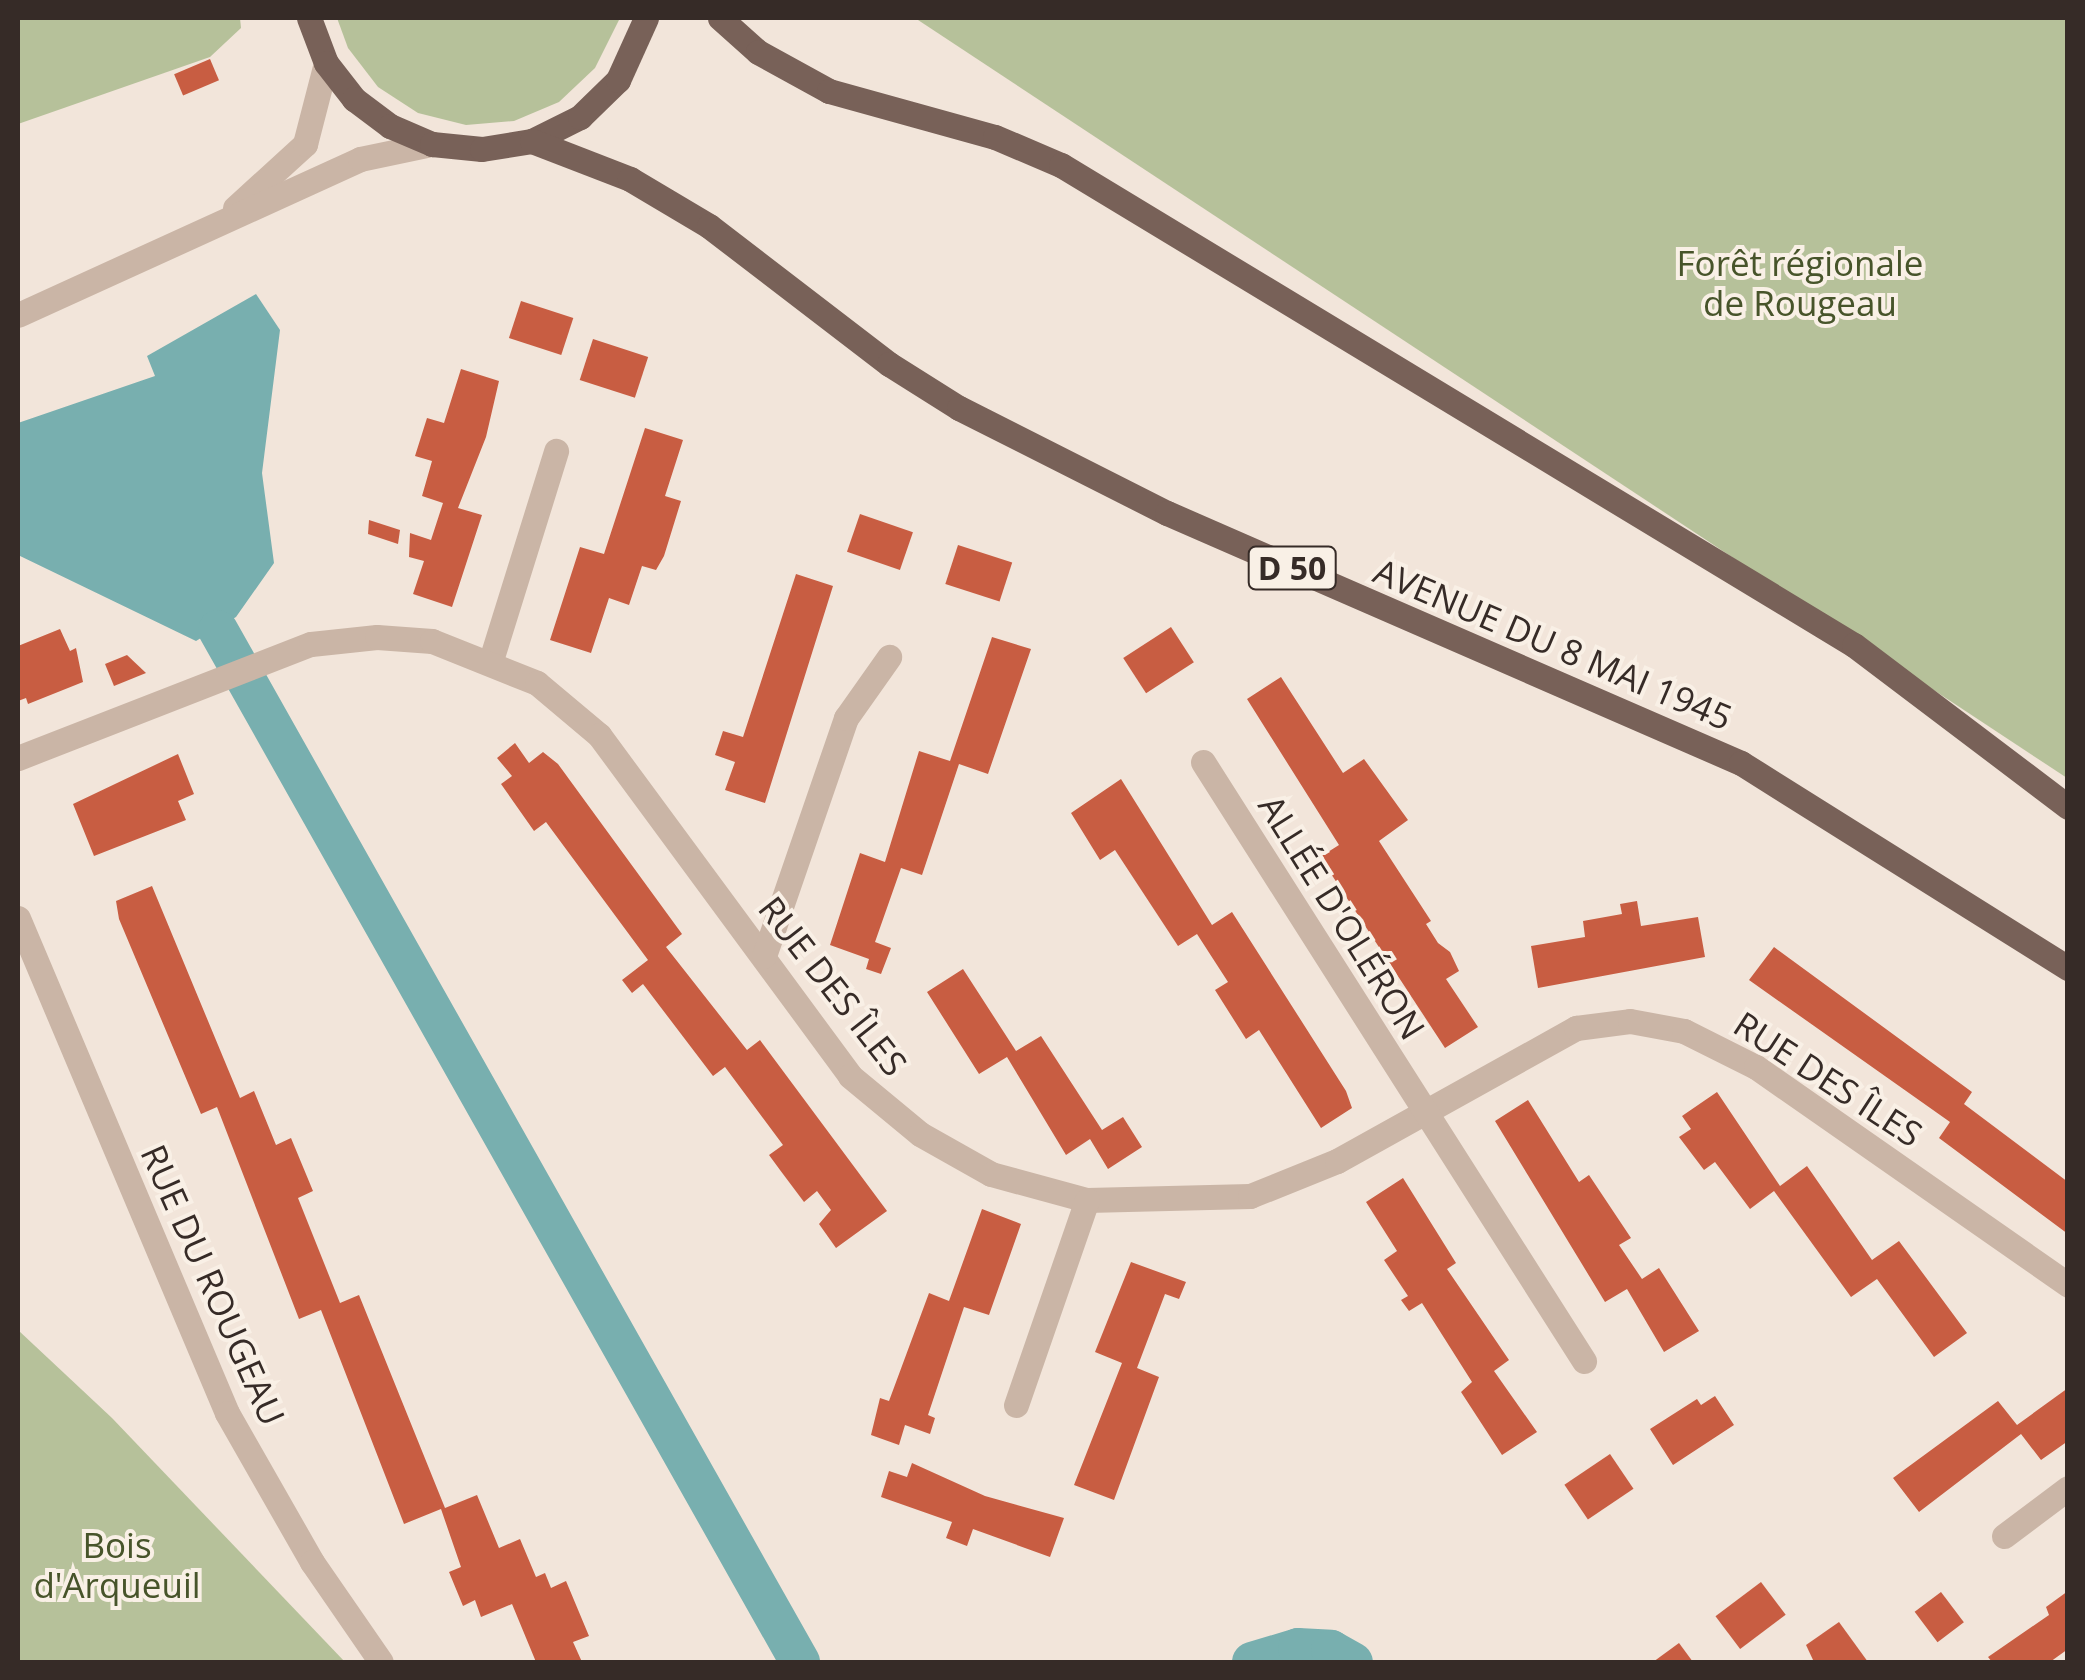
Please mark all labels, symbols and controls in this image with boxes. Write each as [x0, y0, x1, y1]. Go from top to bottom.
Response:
park label: Forêt régionale de Rougeau [1677, 242, 1923, 324]
road number: D 50 [1247, 541, 1337, 595]
street label: AVENUE DU 8 MAI 1945 [1368, 550, 1738, 738]
street label: ALLÉE D'OLÉRON [1250, 787, 1434, 1047]
street label: RUE DES ÎLES [750, 888, 916, 1084]
street label: RUE DES ÎLES [1726, 1003, 1930, 1155]
street label: RUE DU ROUGEAU [132, 1138, 294, 1432]
park label: Bois d'Arqueuil [33, 1524, 201, 1606]

